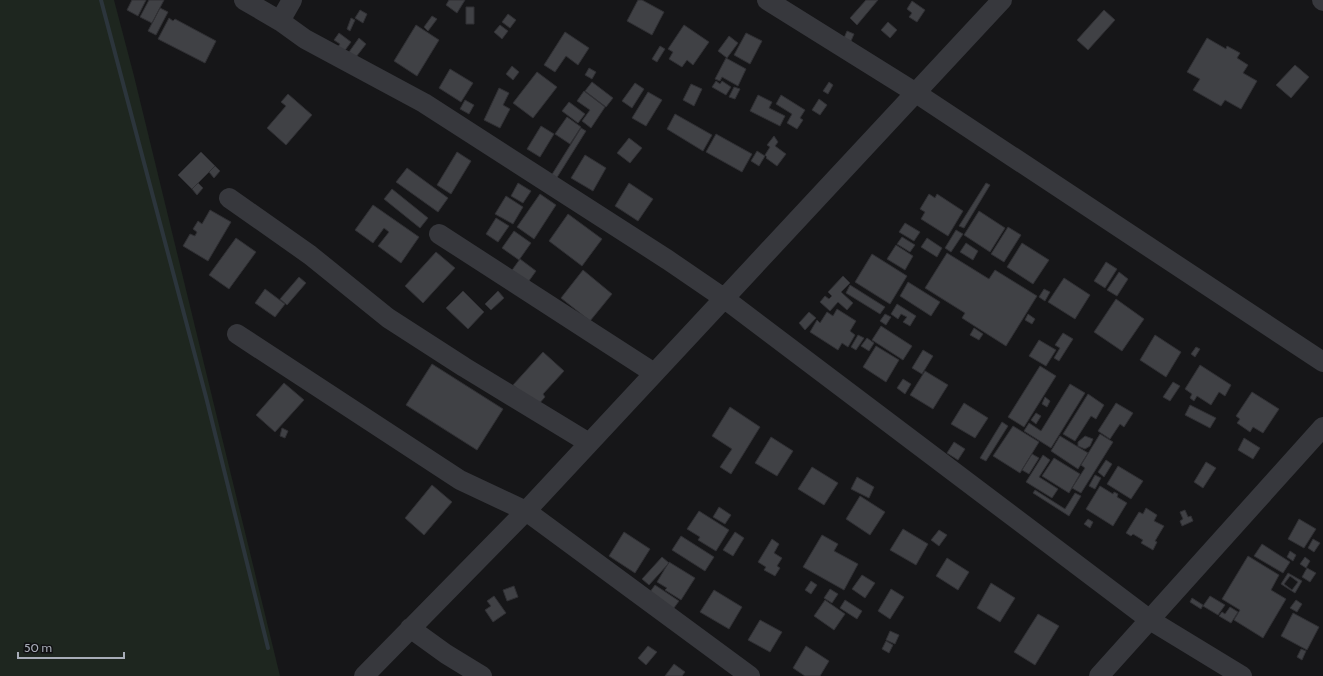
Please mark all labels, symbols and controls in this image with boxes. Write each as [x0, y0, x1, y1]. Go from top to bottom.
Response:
scale bar [18, 634, 124, 660]
text: 50 m [24, 640, 52, 655]

